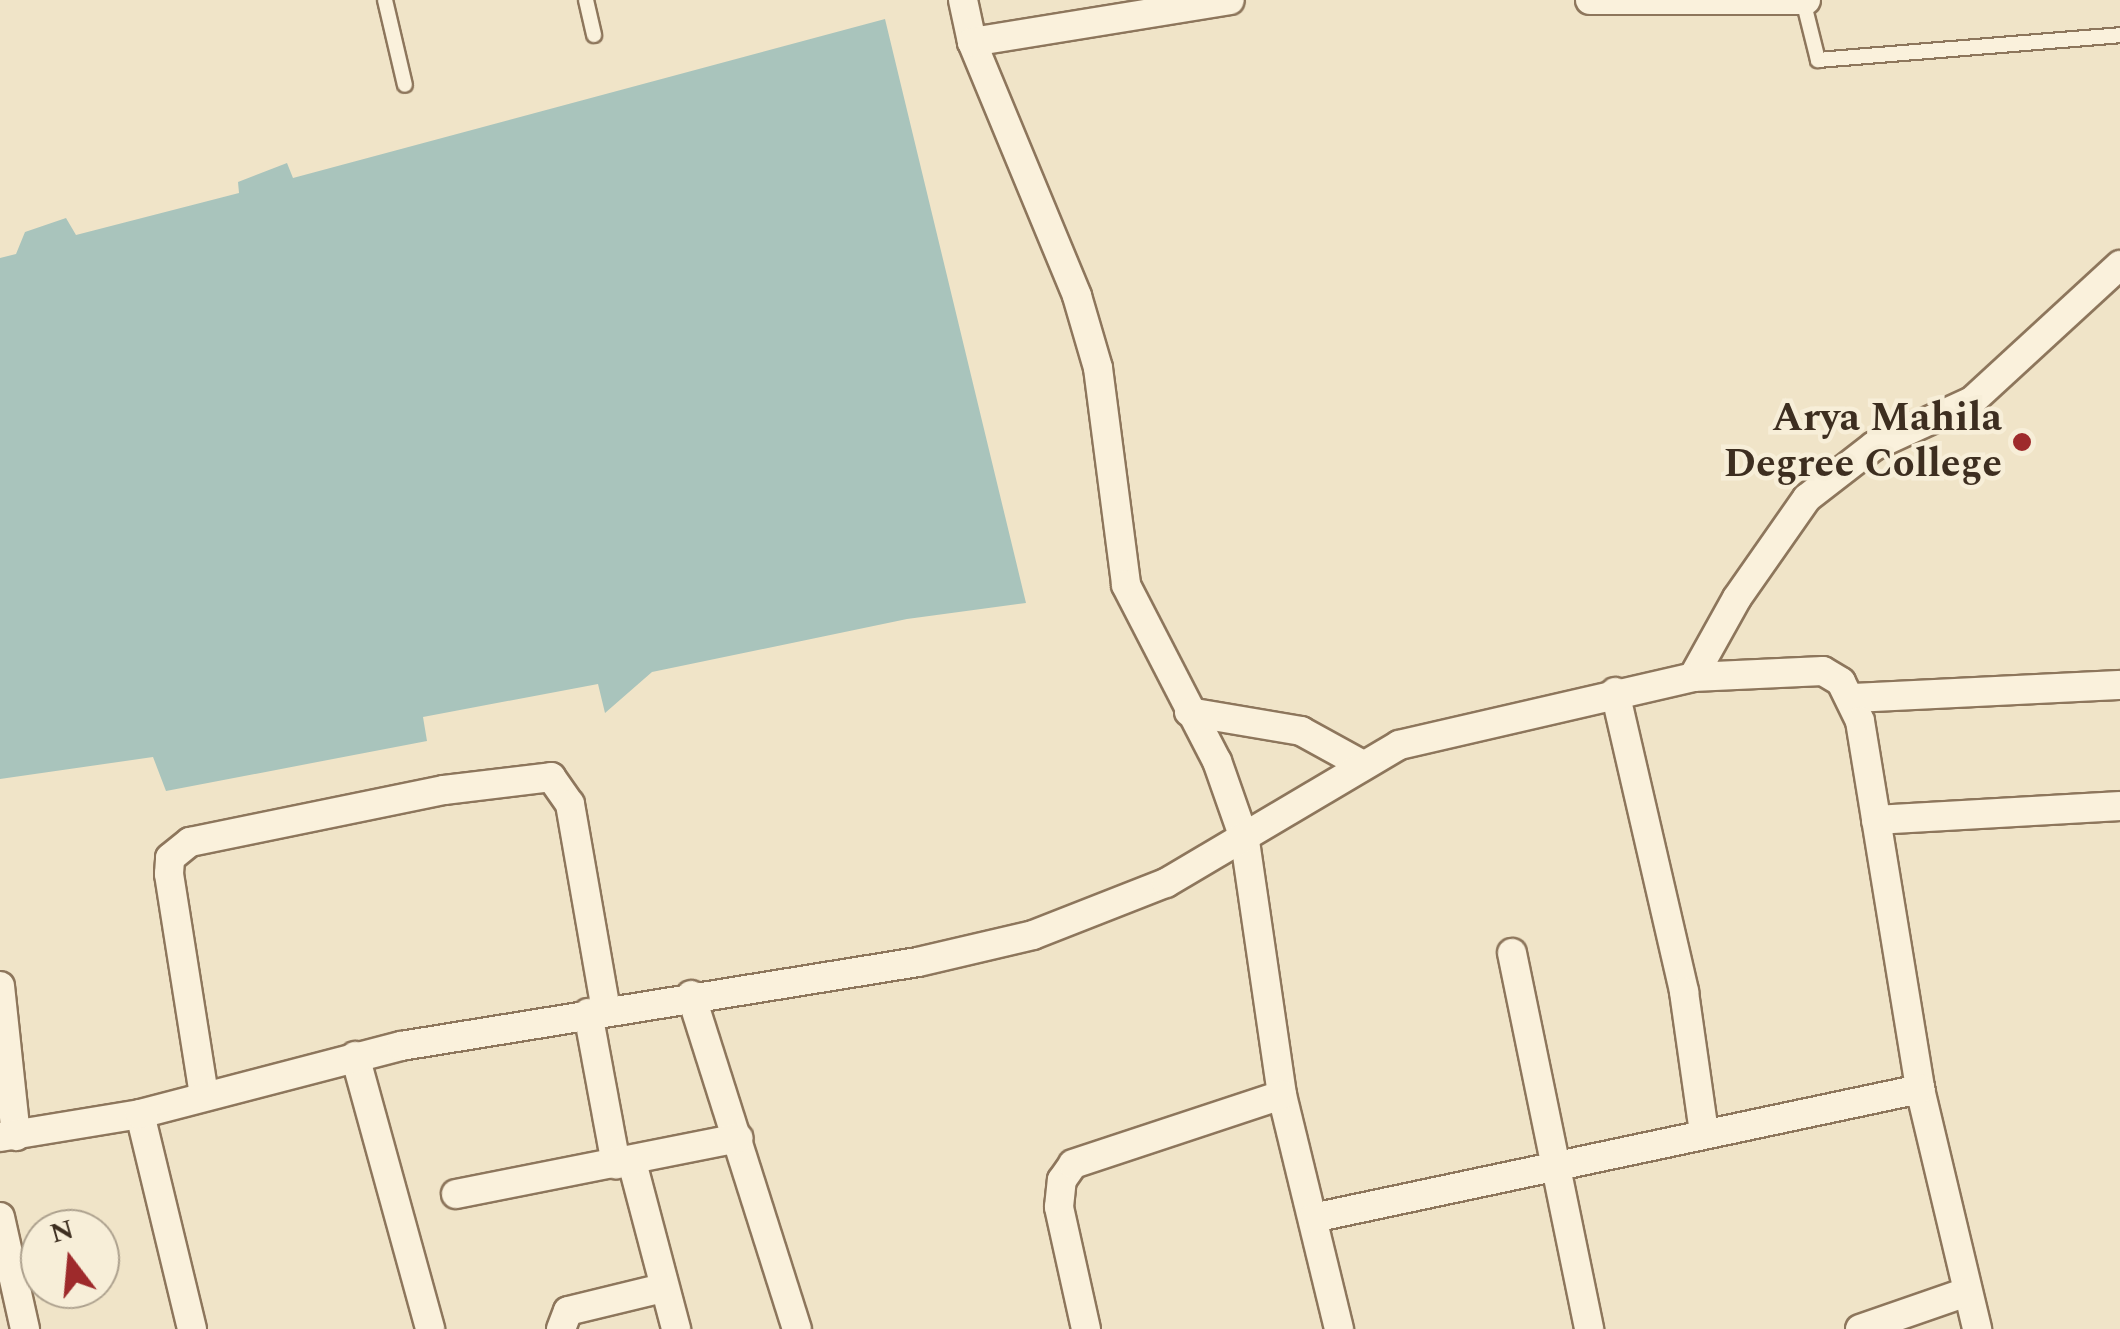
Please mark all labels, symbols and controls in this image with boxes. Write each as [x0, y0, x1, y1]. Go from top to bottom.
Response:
place label: Arya Mahila Degree College [1724, 395, 2002, 489]
marker: Arya Mahila Degree College [2011, 431, 2033, 453]
text: N [45, 1208, 79, 1255]
north arrow [20, 1209, 120, 1309]

